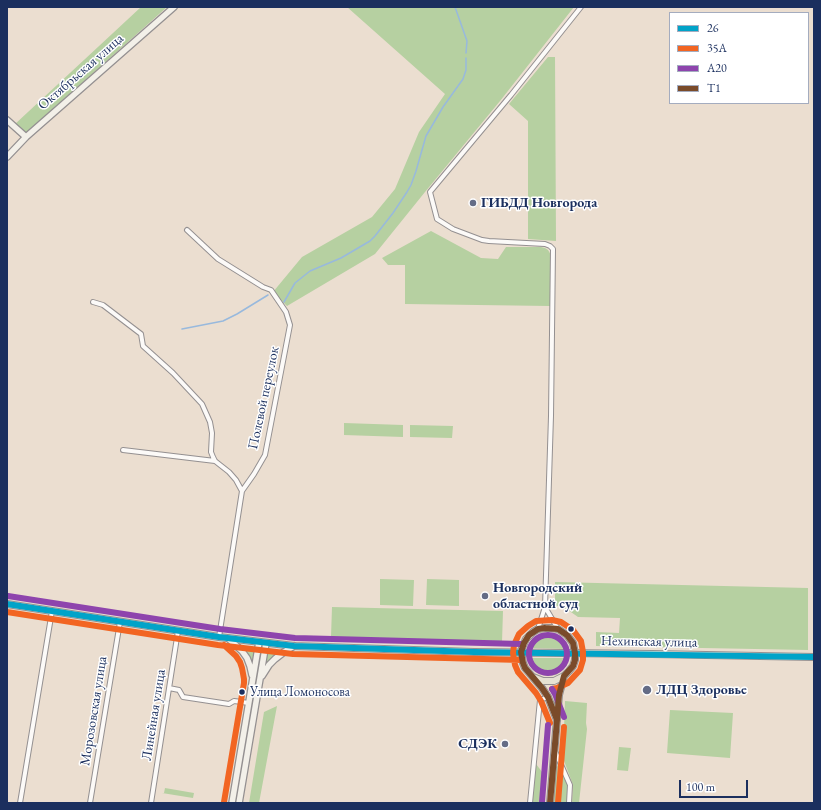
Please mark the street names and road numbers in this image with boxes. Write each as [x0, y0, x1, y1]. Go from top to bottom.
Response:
street label: Октябрьская улица [35, 30, 127, 114]
street label: Полевой переулок [245, 345, 283, 451]
street label: Нехинская улица [601, 633, 697, 651]
street label: Морозовская улица [77, 655, 111, 767]
street label: Линейная улица [138, 668, 170, 762]

